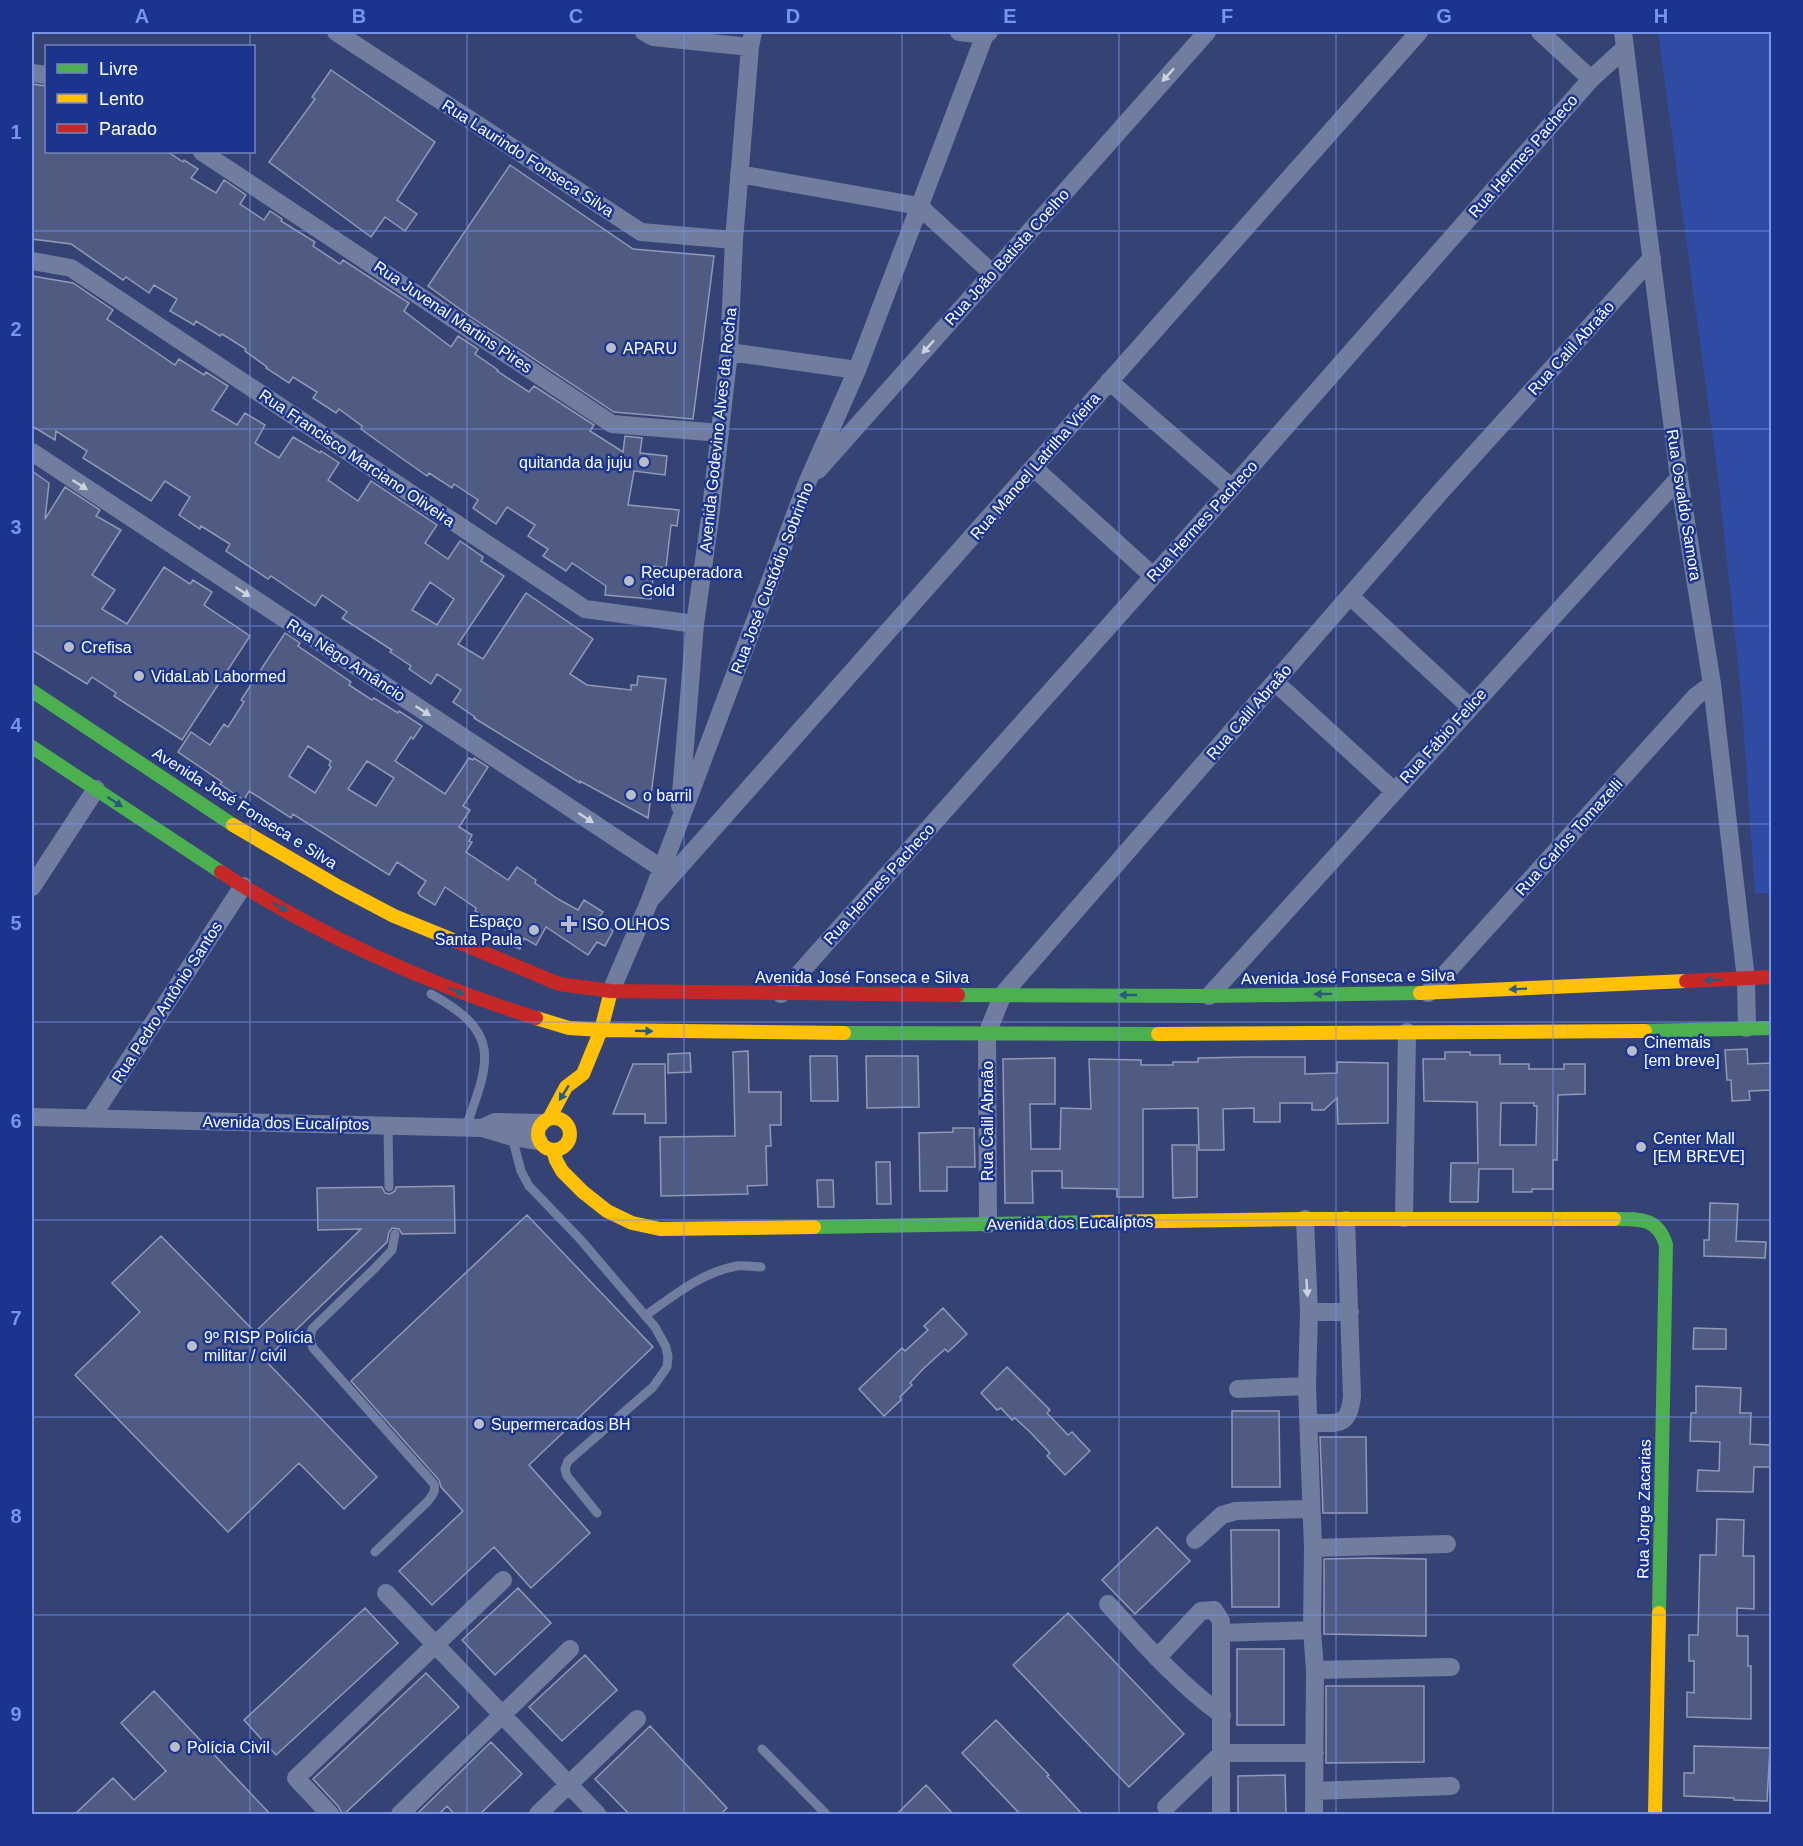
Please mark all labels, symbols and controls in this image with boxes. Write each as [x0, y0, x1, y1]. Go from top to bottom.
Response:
text: A [135, 5, 149, 27]
text: B [352, 5, 366, 27]
text: C [569, 5, 583, 27]
text: D [786, 5, 800, 27]
text: E [1003, 5, 1017, 27]
text: F [1221, 5, 1233, 27]
text: G [1436, 5, 1452, 27]
text: H [1654, 5, 1668, 27]
legend [45, 45, 255, 153]
text: Livre [99, 59, 138, 79]
one-way arrow [1162, 67, 1175, 82]
text: Lento [99, 89, 144, 109]
street label: Rua Hermes Pacheco [1465, 91, 1581, 221]
street label: Rua Laurindo Fonseca Silva [439, 96, 617, 220]
text: Parado [99, 119, 157, 139]
text: 1 [10, 121, 22, 143]
street label: Rua João Batista Coelho [941, 185, 1073, 328]
street label: Rua Juvenal Martins Pires [371, 258, 535, 376]
street label: Rua Calil Abraão [1525, 298, 1618, 398]
street label: Avenida Godevino Alves da Rocha [697, 307, 739, 553]
text: 2 [10, 318, 22, 340]
one-way arrow [921, 339, 934, 355]
place label: APARU [623, 340, 677, 357]
marker: APARU [604, 341, 618, 355]
street label: Rua Francisco Marciano Oliveira [256, 386, 458, 530]
street label: Rua Manoel Latrilha Vieira [967, 389, 1103, 543]
street label: Rua Osvaldo Samora [1664, 428, 1704, 582]
place label: quitanda da juju [519, 454, 632, 471]
marker: quitanda da juju [637, 455, 651, 469]
street label: Rua Hermes Pacheco [1143, 457, 1261, 585]
one-way arrow [72, 479, 89, 490]
street label: Rua José Custódio Sobrinho [728, 480, 816, 676]
text: 3 [10, 516, 22, 538]
place label: Recuperadora Gold [641, 564, 743, 599]
marker: Recuperadora Gold [622, 574, 636, 588]
one-way arrow [235, 586, 251, 597]
street label: Rua Nêgo Amâncio [284, 615, 409, 705]
place label: Crefisa [81, 639, 132, 656]
marker: Crefisa [62, 640, 76, 654]
street label: Rua Calil Abraão [1203, 661, 1295, 763]
place label: VidaLab Labormed [151, 668, 286, 685]
marker: VidaLab Labormed [132, 669, 146, 683]
street label: Rua Fábio Felice [1396, 685, 1490, 787]
one-way arrow [415, 705, 431, 717]
text: 4 [10, 714, 22, 736]
street label: Avenida José Fonseca e Silva [150, 744, 340, 872]
street label: Rua Carlos Tomazelli [1512, 775, 1626, 899]
place label: o barril [643, 787, 692, 804]
marker: o barril [624, 788, 638, 802]
one-way arrow [107, 797, 123, 808]
one-way arrow [578, 813, 594, 824]
street label: Rua Hermes Pacheco [820, 820, 938, 948]
one-way arrow [272, 901, 288, 912]
text: 5 [10, 912, 22, 934]
place label: Espaço Santa Paula [435, 913, 522, 948]
marker: ISO OLHOS [560, 915, 578, 933]
place label: ISO OLHOS [582, 916, 670, 933]
street label: Rua Pedro Antônio Santos [109, 918, 225, 1086]
marker: Espaço Santa Paula [527, 923, 541, 937]
street label: Avenida José Fonseca e Silva [1241, 967, 1455, 987]
street label: Avenida José Fonseca e Silva [755, 969, 969, 986]
one-way arrow [1704, 976, 1723, 985]
one-way arrow [1509, 984, 1528, 993]
one-way arrow [447, 986, 464, 995]
one-way arrow [1314, 989, 1333, 999]
one-way arrow [1119, 990, 1138, 1000]
one-way arrow [635, 1026, 654, 1036]
place label: Cinemais [em breve] [1644, 1034, 1720, 1069]
marker: Cinemais [em breve] [1625, 1044, 1639, 1058]
street label: Rua Calil Abraão [979, 1061, 996, 1181]
one-way arrow [558, 1085, 569, 1102]
text: 6 [10, 1110, 22, 1132]
street label: Avenida dos Eucalíptos [202, 1113, 370, 1133]
place label: Center Mall [EM BREVE] [1653, 1130, 1745, 1165]
marker: Center Mall [EM BREVE] [1634, 1140, 1648, 1154]
street label: Avenida dos Eucalíptos [986, 1213, 1154, 1233]
one-way arrow [1302, 1279, 1312, 1298]
text: 7 [10, 1307, 22, 1329]
place label: 9º RISP Polícia militar / civil [204, 1329, 313, 1364]
marker: 9º RISP Polícia militar / civil [185, 1339, 199, 1353]
place label: Supermercados BH [491, 1416, 631, 1433]
marker: Supermercados BH [472, 1417, 486, 1431]
street label: Rua Jorge Zacarias [1634, 1439, 1654, 1579]
text: 8 [10, 1505, 22, 1527]
text: 9 [10, 1703, 22, 1725]
place label: Polícia Civil [187, 1739, 270, 1756]
marker: Polícia Civil [168, 1740, 182, 1754]

